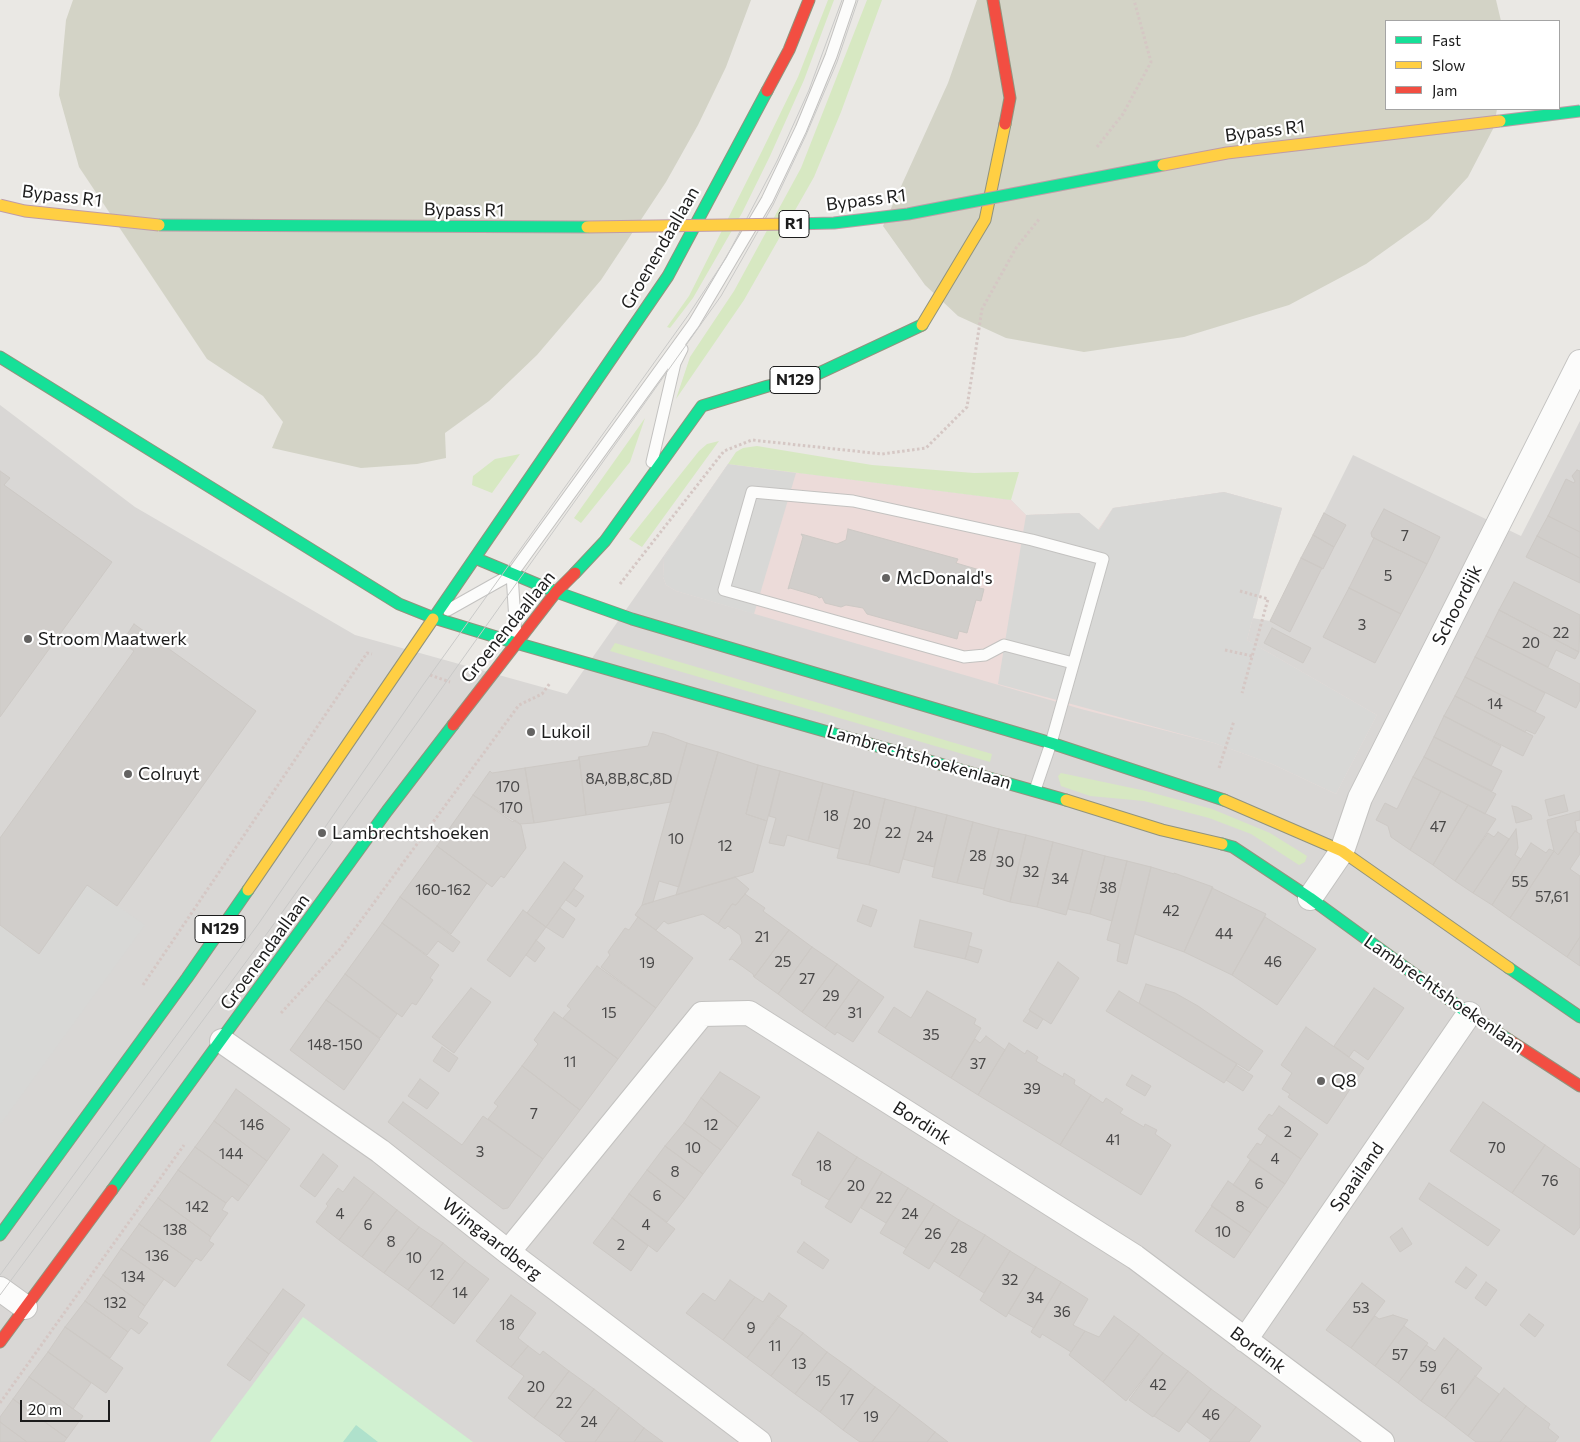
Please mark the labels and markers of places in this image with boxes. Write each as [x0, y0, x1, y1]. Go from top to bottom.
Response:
place label: McDonald's [896, 567, 993, 589]
marker: McDonald's [880, 572, 892, 584]
place label: Stroom Maatwerk [38, 628, 187, 650]
marker: Stroom Maatwerk [22, 633, 34, 645]
place label: Lukoil [541, 721, 591, 743]
marker: Lukoil [525, 726, 537, 738]
place label: Colruyt [138, 763, 200, 785]
marker: Colruyt [122, 768, 134, 780]
place label: Lambrechtshoeken [332, 822, 489, 844]
marker: Lambrechtshoeken [316, 827, 328, 839]
place label: Q8 [1331, 1070, 1357, 1092]
marker: Q8 [1315, 1075, 1327, 1087]

